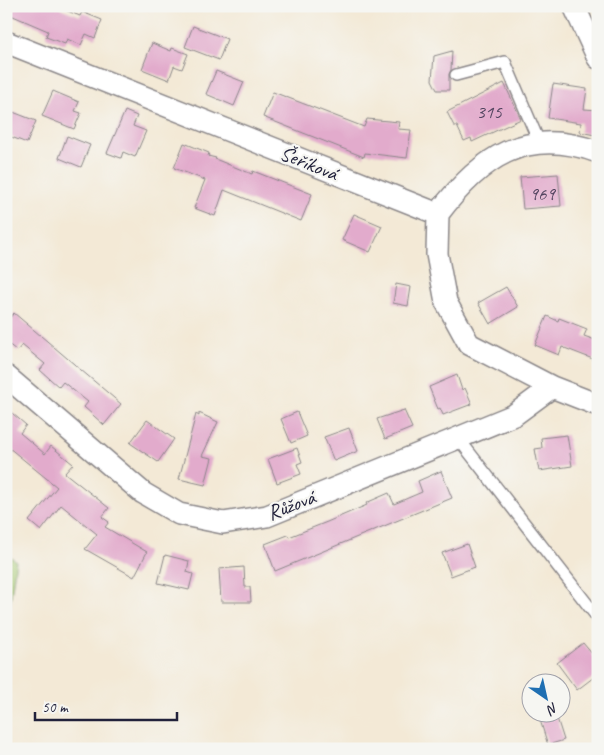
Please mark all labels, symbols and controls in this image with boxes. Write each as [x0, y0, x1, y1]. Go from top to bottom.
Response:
house number: 315 [476, 100, 503, 124]
street label: Šeříková [276, 140, 343, 187]
house number: 969 [529, 182, 556, 206]
street label: Růžová [263, 483, 320, 526]
north arrow [522, 672, 572, 722]
scale bar [35, 690, 178, 722]
text: 50 m [42, 698, 69, 717]
text: N [543, 699, 561, 719]

